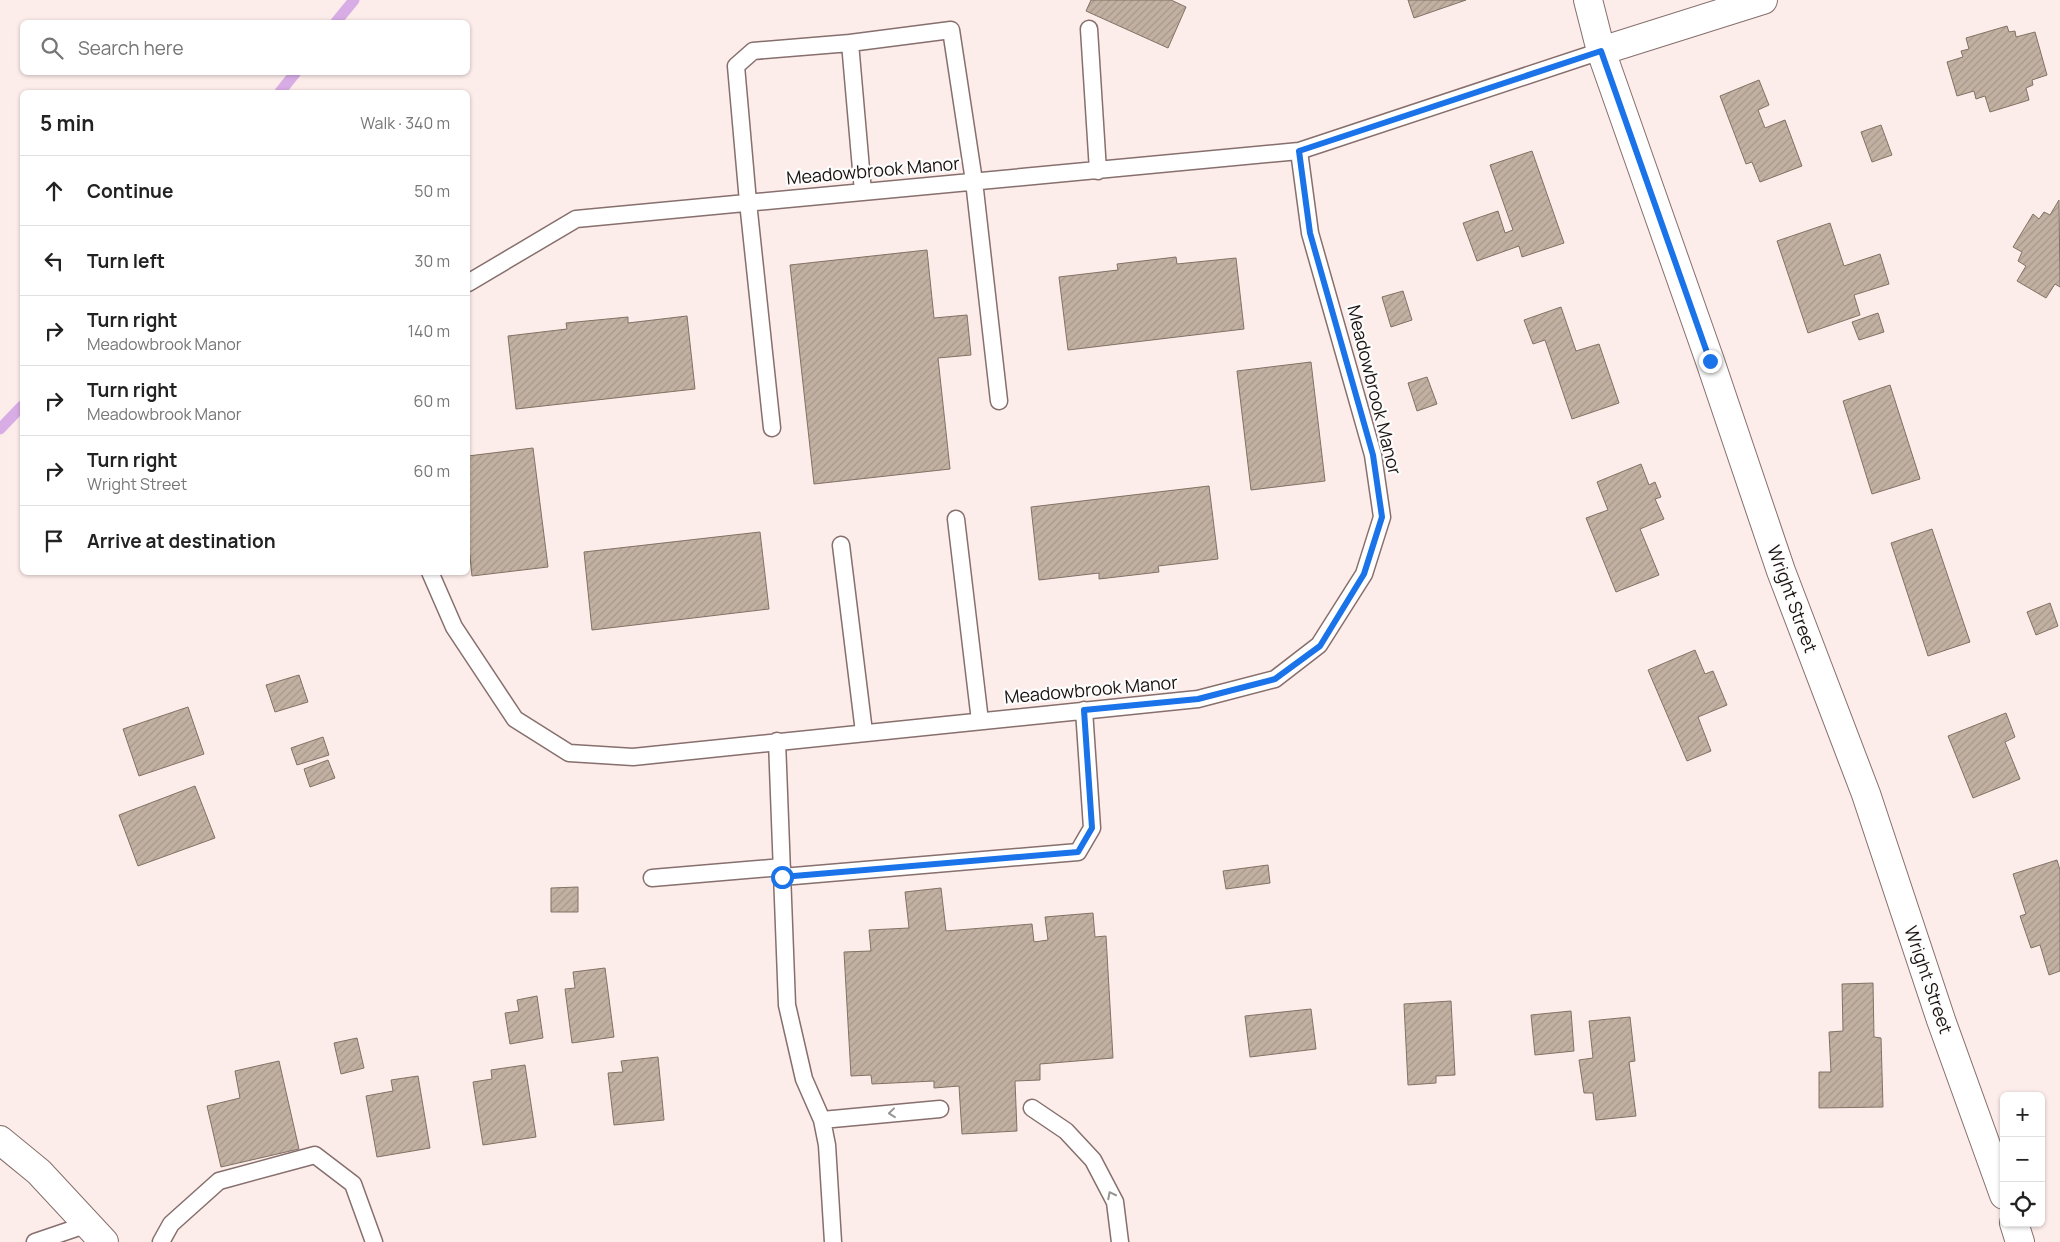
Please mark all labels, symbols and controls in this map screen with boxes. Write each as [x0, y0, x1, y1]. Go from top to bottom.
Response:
search box [20, 20, 470, 75]
icon: search [38, 34, 66, 62]
text: Search here [78, 35, 184, 61]
text: 5 min [40, 109, 94, 137]
text: Walk · 340 m [360, 112, 450, 134]
street label: Meadowbrook Manor [785, 150, 961, 190]
icon: ahead [40, 177, 68, 205]
text: Continue [87, 178, 173, 204]
text: 50 m [414, 180, 450, 202]
icon: left [40, 247, 68, 275]
text: Turn left [87, 248, 165, 274]
text: 30 m [415, 250, 450, 272]
street label: Meadowbrook Manor [1342, 302, 1408, 478]
text: Turn right [87, 307, 177, 333]
icon: right [40, 317, 68, 345]
text: 140 m [408, 320, 450, 342]
text: Meadowbrook Manor [87, 333, 242, 355]
route end [1699, 350, 1722, 373]
text: Turn right [87, 377, 177, 403]
icon: right [40, 387, 68, 415]
text: 60 m [414, 390, 450, 412]
text: Meadowbrook Manor [87, 403, 242, 425]
text: Turn right [87, 447, 177, 473]
icon: right [40, 457, 68, 485]
text: 60 m [414, 460, 450, 482]
text: Wright Street [87, 473, 187, 495]
icon: arrive [40, 527, 68, 555]
text: Arrive at destination [87, 528, 276, 554]
street label: Wright Street [1762, 542, 1823, 656]
street label: Meadowbrook Manor [1003, 669, 1179, 709]
route start [771, 866, 794, 889]
street label: Wright Street [1899, 923, 1959, 1037]
map controls [2000, 1092, 2045, 1227]
button: + [2000, 1092, 2045, 1137]
one-way arrow [888, 1108, 896, 1119]
button: − [2000, 1137, 2045, 1182]
button: locate [2000, 1182, 2045, 1227]
one-way arrow [1107, 1191, 1117, 1200]

